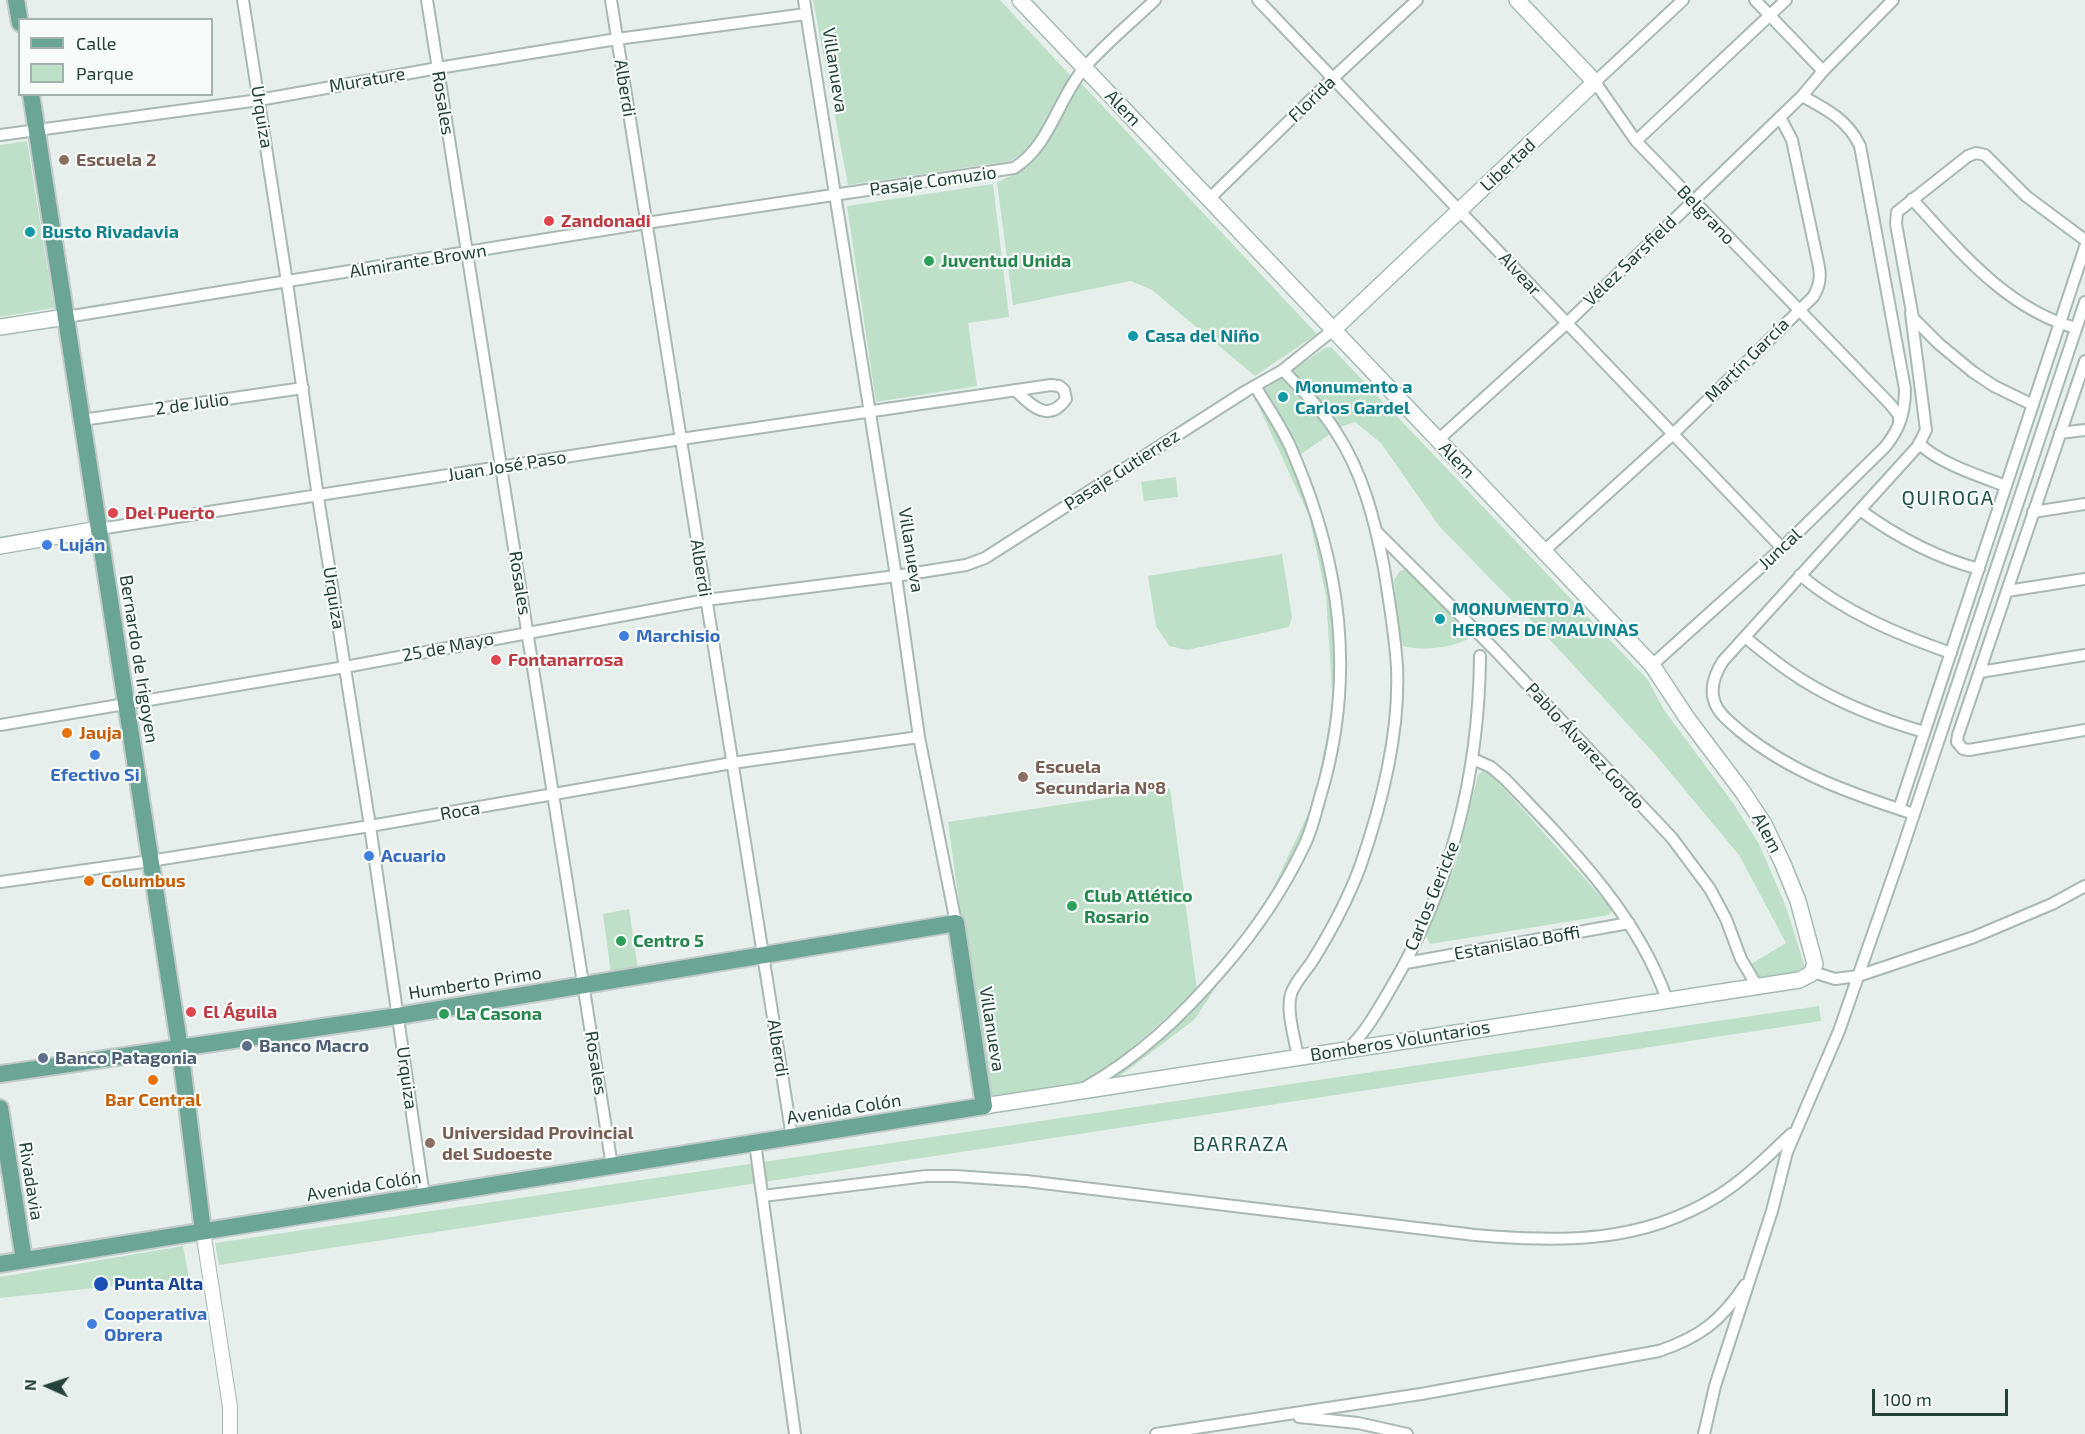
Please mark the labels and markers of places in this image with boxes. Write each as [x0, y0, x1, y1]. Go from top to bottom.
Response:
place label: Escuela 2 [76, 149, 156, 171]
marker: Escuela 2 [57, 153, 71, 167]
place label: Zandonadi [561, 210, 651, 232]
marker: Zandonadi [542, 214, 556, 228]
place label: Busto Rivadavia [42, 221, 179, 243]
marker: Busto Rivadavia [23, 225, 37, 239]
place label: Juventud Unida [941, 250, 1071, 272]
marker: Juventud Unida [922, 254, 936, 268]
place label: Casa del Niño [1145, 325, 1260, 347]
marker: Casa del Niño [1126, 329, 1140, 343]
place label: Monumento a Carlos Gardel [1295, 376, 1413, 418]
marker: Monumento a Carlos Gardel [1276, 390, 1290, 404]
place label: Del Puerto [125, 502, 215, 524]
marker: Del Puerto [106, 506, 120, 520]
place label: Luján [59, 534, 105, 556]
marker: Luján [40, 538, 54, 552]
place label: MONUMENTO A HEROES DE MALVINAS [1452, 598, 1639, 640]
marker: MONUMENTO A HEROES DE MALVINAS [1433, 612, 1447, 626]
place label: Marchisio [636, 625, 720, 647]
marker: Marchisio [617, 629, 631, 643]
place label: Fontanarrosa [508, 649, 624, 671]
marker: Fontanarrosa [489, 653, 503, 667]
place label: Jauja [79, 722, 122, 744]
marker: Jauja [60, 726, 74, 740]
marker: Efectivo Si [88, 748, 102, 762]
place label: Escuela Secundaria Nº8 [1035, 756, 1166, 798]
place label: Efectivo Si [50, 764, 140, 786]
marker: Escuela Secundaria Nº8 [1016, 770, 1030, 784]
place label: Acuario [381, 845, 446, 867]
marker: Acuario [362, 849, 376, 863]
place label: Columbus [101, 870, 186, 892]
marker: Columbus [82, 874, 96, 888]
place label: Club Atlético Rosario [1084, 885, 1193, 928]
marker: Club Atlético Rosario [1065, 899, 1079, 913]
place label: Centro 5 [633, 930, 704, 952]
marker: Centro 5 [614, 934, 628, 948]
place label: El Águila [203, 1001, 277, 1023]
place label: La Casona [456, 1003, 542, 1025]
marker: El Águila [184, 1005, 198, 1019]
marker: La Casona [437, 1007, 451, 1021]
place label: Banco Macro [259, 1035, 369, 1057]
marker: Banco Macro [240, 1039, 254, 1053]
place label: Banco Patagonia [55, 1047, 197, 1069]
marker: Banco Patagonia [36, 1051, 50, 1065]
marker: Bar Central [146, 1073, 160, 1087]
place label: Bar Central [105, 1089, 201, 1111]
place label: Universidad Provincial del Sudoeste [442, 1122, 634, 1164]
marker: Universidad Provincial del Sudoeste [423, 1136, 437, 1150]
place label: Punta Alta [114, 1273, 203, 1295]
marker: Punta Alta [92, 1275, 110, 1293]
place label: Cooperativa Obrera [104, 1303, 207, 1346]
marker: Cooperativa Obrera [85, 1317, 99, 1331]

